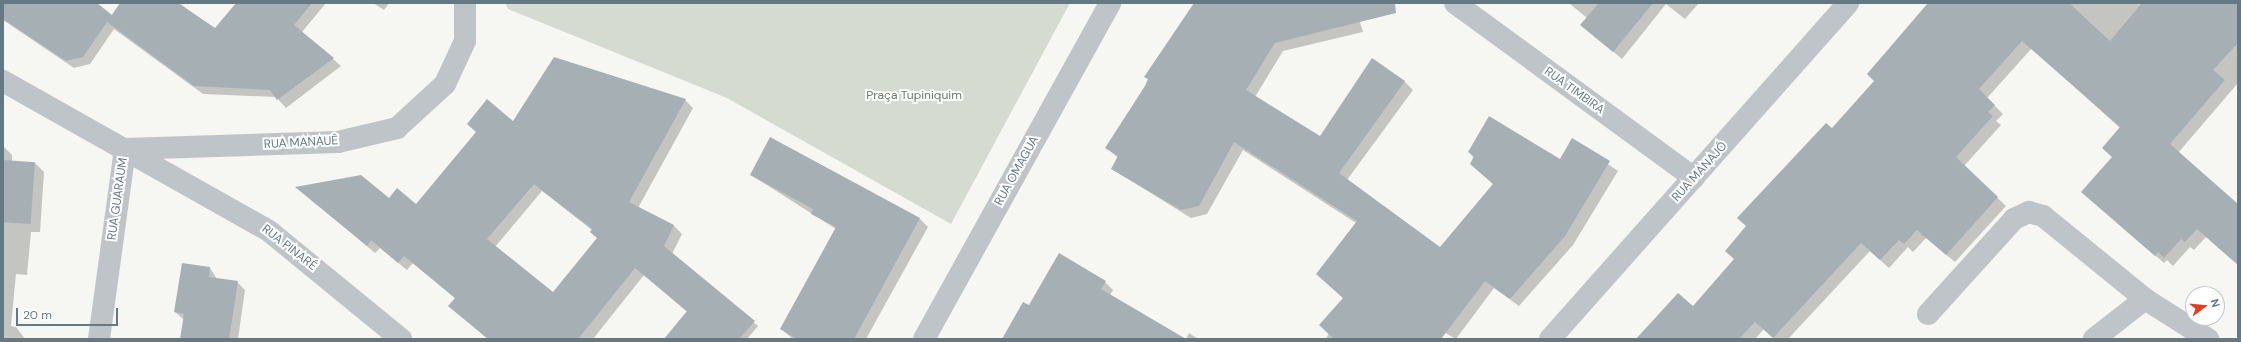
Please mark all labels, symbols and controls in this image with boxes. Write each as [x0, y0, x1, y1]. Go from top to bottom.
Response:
street label: RUA TIMBIRA [1541, 64, 1607, 118]
park label: Praça Tupiniquim [866, 89, 962, 103]
street label: RUA MANAUÊ [263, 134, 339, 152]
street label: RUA OMAGUA [992, 134, 1042, 208]
street label: RUA MANAJÓ [1669, 139, 1731, 205]
street label: RUA GUARAUM [105, 157, 131, 241]
street label: RUA PINARÉ [259, 222, 319, 274]
north arrow [2185, 286, 2225, 326]
text: N [2208, 297, 2223, 309]
scale bar [18, 300, 120, 326]
text: 20 m [23, 307, 52, 323]

